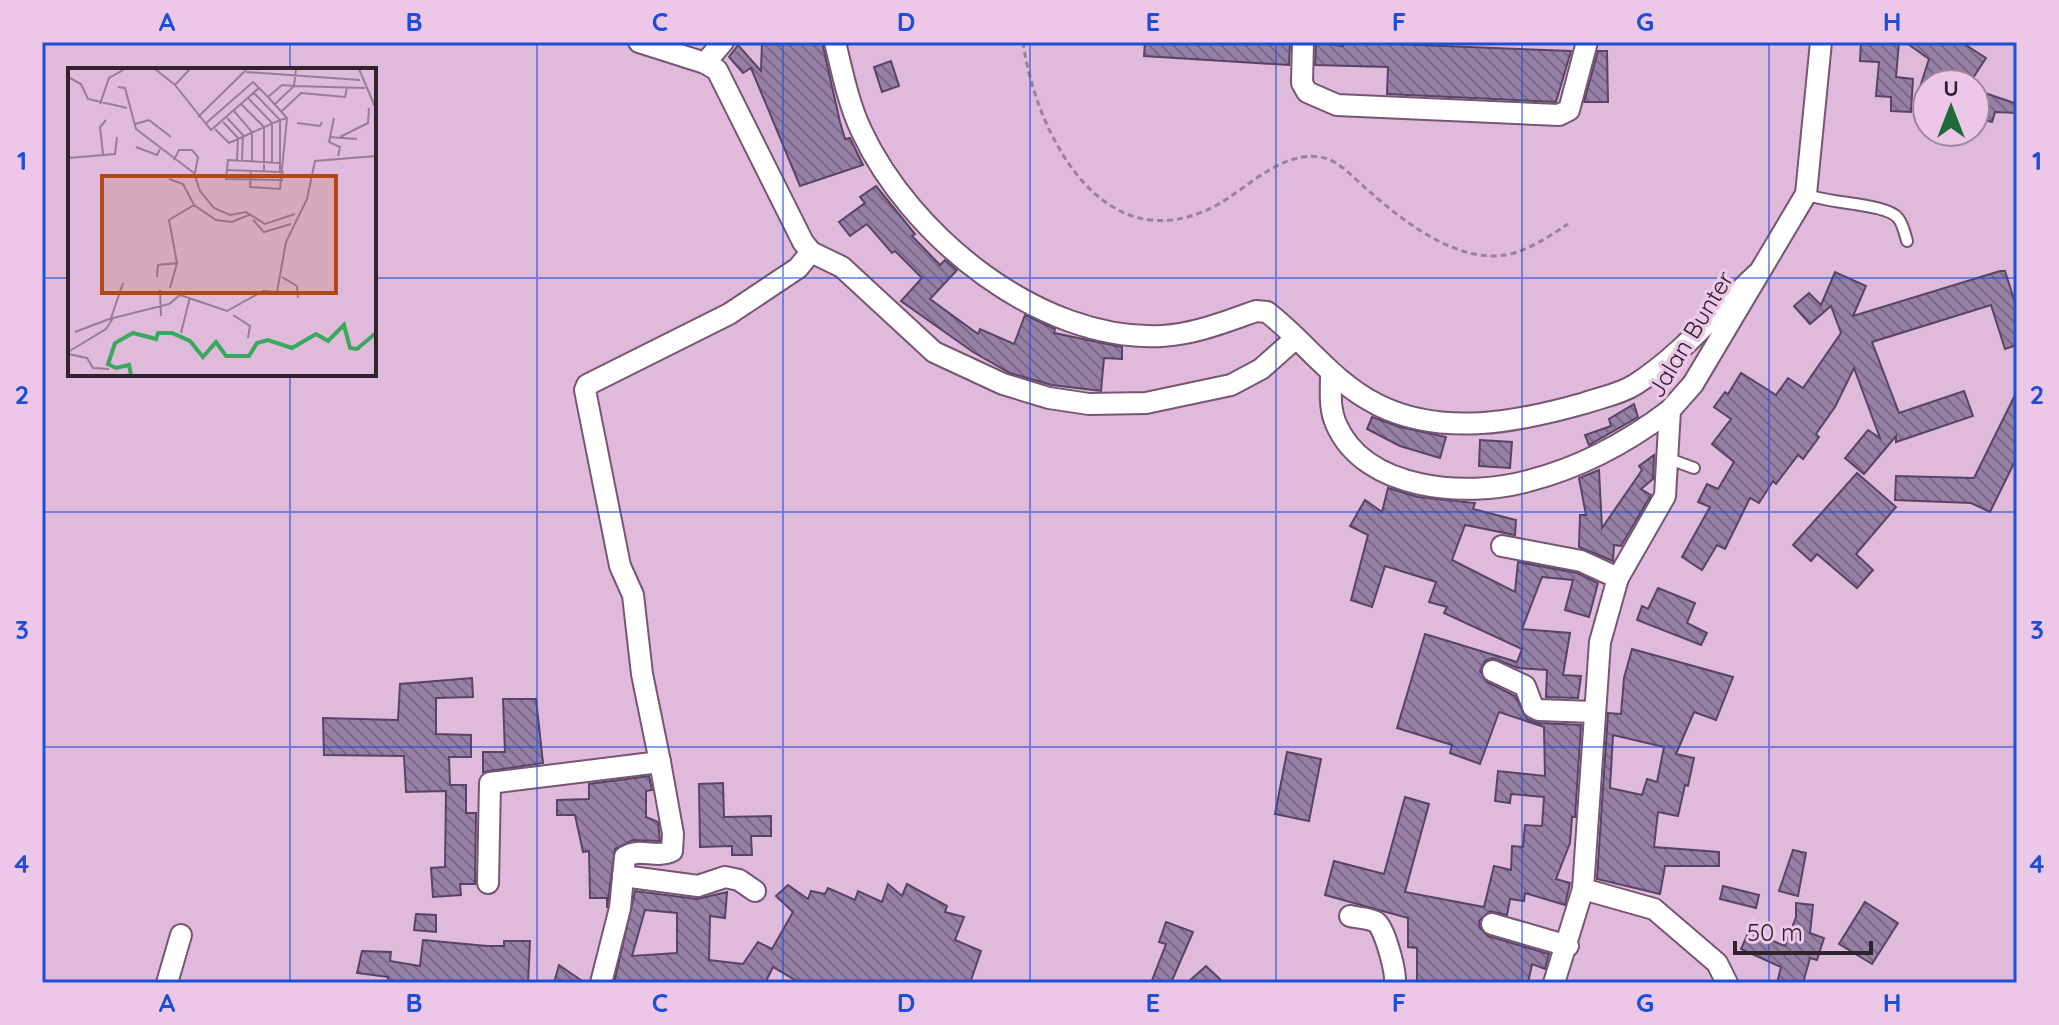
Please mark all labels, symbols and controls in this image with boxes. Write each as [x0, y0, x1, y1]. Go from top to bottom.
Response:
text: A [159, 5, 176, 38]
text: B [405, 5, 423, 38]
text: C [652, 5, 668, 38]
text: D [897, 5, 915, 38]
text: E [1146, 5, 1160, 38]
text: F [1392, 5, 1406, 38]
text: G [1636, 5, 1654, 38]
text: H [1883, 5, 1901, 38]
inset map [68, 68, 376, 376]
north arrow [1911, 68, 1991, 148]
text: U [1943, 74, 1959, 102]
text: 1 [17, 144, 27, 177]
text: 1 [2032, 144, 2042, 177]
street label: Jalan Bunter [1640, 265, 1740, 403]
text: 2 [15, 378, 29, 411]
text: 2 [2030, 378, 2044, 411]
text: 3 [15, 613, 29, 646]
text: 3 [2030, 613, 2044, 646]
text: 4 [14, 847, 30, 880]
text: 4 [2029, 847, 2045, 880]
scale bar [1735, 905, 1871, 955]
text: 50 m [1747, 917, 1803, 947]
text: A [159, 986, 176, 1019]
text: B [405, 986, 423, 1019]
text: C [652, 986, 668, 1019]
text: D [897, 986, 915, 1019]
text: E [1146, 986, 1160, 1019]
text: F [1392, 986, 1406, 1019]
text: G [1636, 986, 1654, 1019]
text: H [1883, 986, 1901, 1019]

